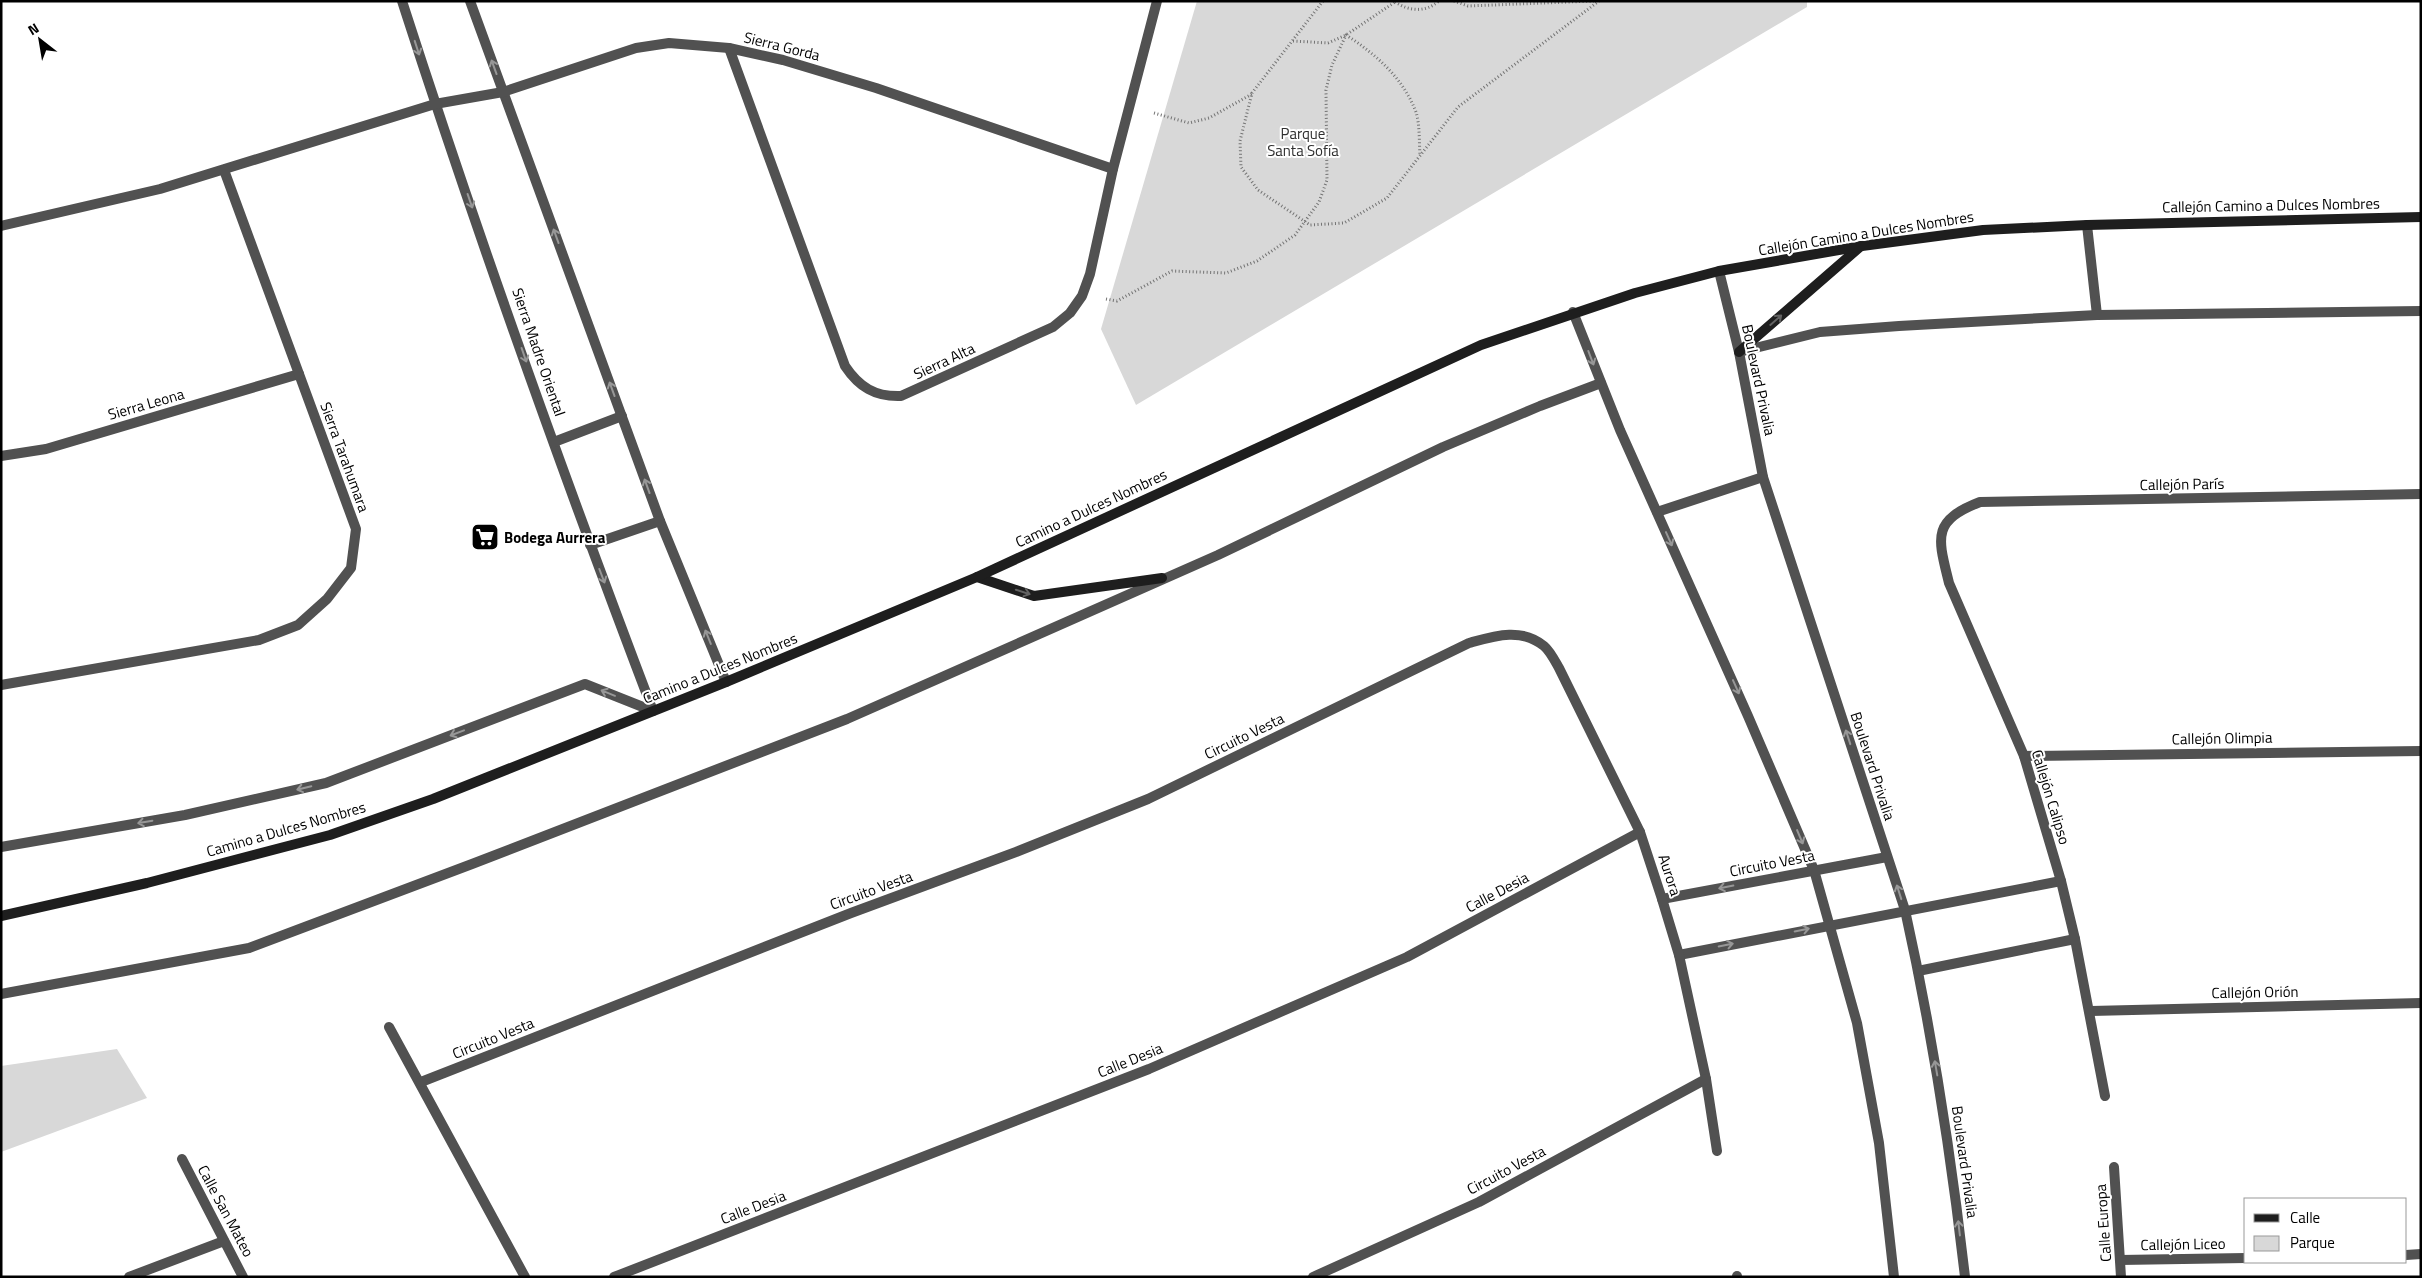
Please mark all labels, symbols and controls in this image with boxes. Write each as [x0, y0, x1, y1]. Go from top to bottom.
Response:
north arrow [15, 15, 65, 65]
text: N [23, 17, 43, 40]
street label: Sierra Gorda [741, 25, 823, 67]
one-way arrow [413, 39, 423, 55]
one-way arrow [489, 60, 498, 75]
park label: Parque Santa Sofía [1267, 122, 1339, 162]
street label: Callejón Camino a Dulces Nombres [2162, 192, 2380, 218]
one-way arrow [466, 193, 475, 209]
street label: Callejón Camino a Dulces Nombres [1757, 205, 1975, 261]
one-way arrow [551, 229, 560, 244]
street label: Sierra Madre Oriental [506, 285, 572, 419]
one-way arrow [1769, 314, 1782, 326]
street label: Boulevard Privalia [1736, 322, 1782, 438]
street label: Sierra Alta [910, 337, 979, 385]
one-way arrow [519, 347, 529, 363]
one-way arrow [1587, 350, 1596, 365]
one-way arrow [606, 381, 615, 396]
street label: Sierra Leona [105, 382, 187, 426]
street label: Sierra Tarahumara [314, 399, 376, 516]
street label: Camino a Dulces Nombres [1011, 463, 1171, 553]
street label: Callejón París [2140, 472, 2224, 496]
one-way arrow [642, 479, 651, 494]
supermarket icon: Bodega Aurrera [470, 522, 500, 552]
place label: Bodega Aurrera [504, 526, 606, 549]
one-way arrow [1665, 531, 1675, 546]
one-way arrow [598, 568, 607, 584]
one-way arrow [1015, 588, 1030, 597]
street label: Camino a Dulces Nombres [639, 626, 801, 710]
one-way arrow [702, 630, 712, 645]
one-way arrow [1731, 679, 1741, 694]
one-way arrow [601, 688, 616, 697]
street label: Circuito Vesta [1200, 707, 1288, 765]
street label: Boulevard Privalia [1845, 709, 1902, 824]
street label: Callejón Olimpia [2171, 726, 2273, 750]
one-way arrow [449, 729, 465, 738]
one-way arrow [1843, 730, 1852, 746]
street label: Callejón Calipso [2026, 747, 2076, 847]
one-way arrow [296, 784, 312, 793]
street label: Camino a Dulces Nombres [204, 795, 368, 863]
one-way arrow [137, 817, 153, 827]
one-way arrow [1795, 829, 1805, 844]
street label: Circuito Vesta [1727, 843, 1817, 883]
street label: Aurora [1652, 851, 1688, 899]
street label: Circuito Vesta [826, 864, 916, 916]
street label: Calle Desia [1461, 866, 1533, 918]
one-way arrow [1718, 882, 1734, 892]
one-way arrow [1893, 884, 1903, 900]
one-way arrow [1794, 925, 1810, 935]
one-way arrow [1718, 940, 1734, 950]
street label: Callejón Orión [2211, 980, 2299, 1004]
street label: Circuito Vesta [449, 1011, 538, 1065]
street label: Calle Desia [1094, 1036, 1167, 1083]
one-way arrow [1930, 1060, 1940, 1076]
street label: Boulevard Privalia [1946, 1104, 1984, 1220]
street label: Circuito Vesta [1462, 1139, 1550, 1200]
street label: Calle San Mateo [192, 1161, 260, 1261]
street label: Calle Europa [2089, 1183, 2117, 1263]
street label: Calle Desia [717, 1184, 790, 1230]
legend [2244, 1198, 2407, 1263]
text: Calle [2290, 1206, 2320, 1229]
one-way arrow [1954, 1221, 1964, 1237]
text: Parque [2290, 1231, 2335, 1254]
street label: Callejón Liceo [2140, 1232, 2226, 1256]

